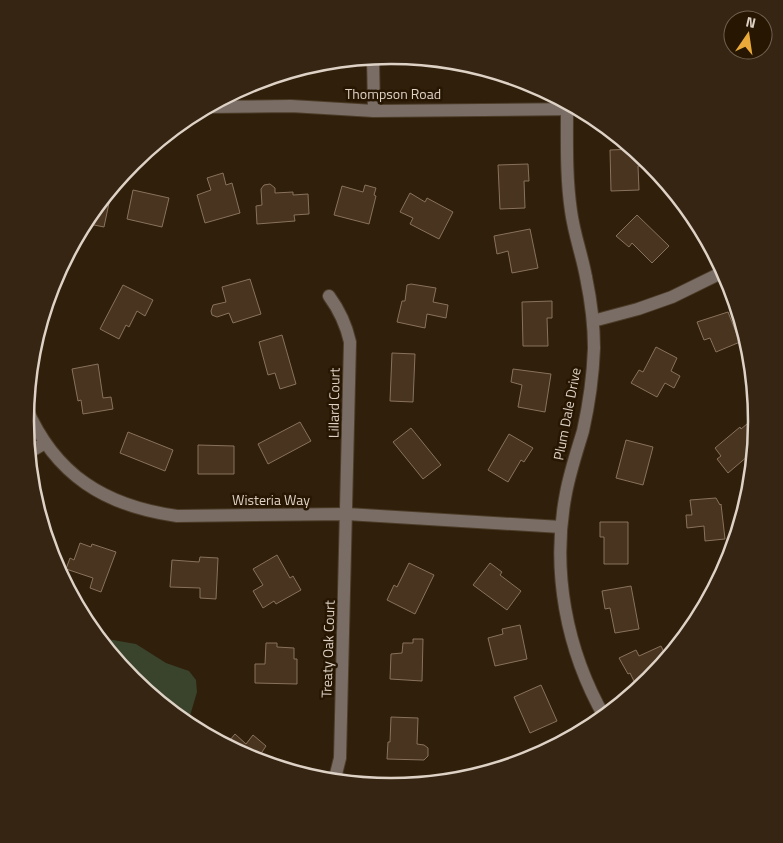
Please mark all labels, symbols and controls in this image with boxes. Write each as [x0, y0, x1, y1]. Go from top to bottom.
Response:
north arrow [723, 10, 773, 60]
text: N [744, 11, 758, 33]
street label: Thompson Road [345, 83, 441, 104]
street label: Plum Dale Drive [547, 366, 586, 462]
street label: Lillard Court [322, 368, 345, 438]
street label: Wisteria Way [232, 489, 310, 510]
street label: Treaty Oak Court [315, 600, 340, 698]

